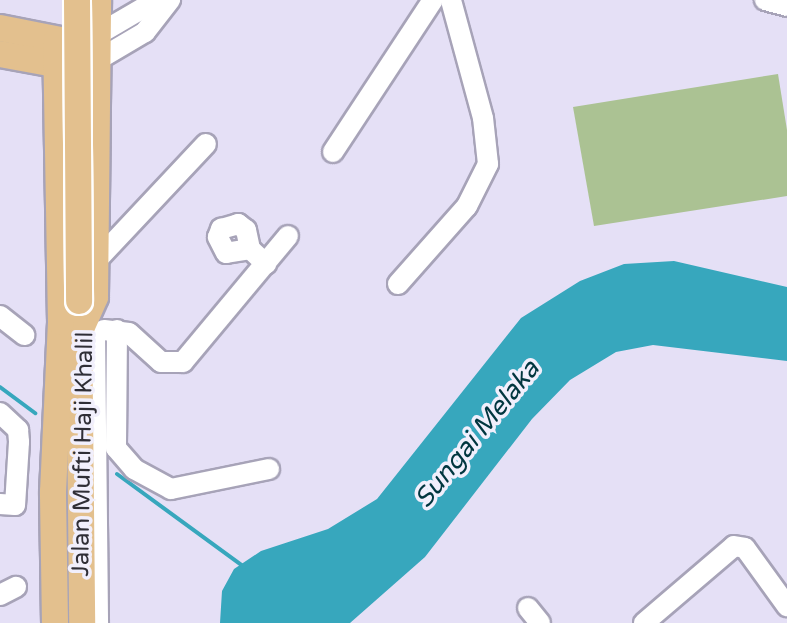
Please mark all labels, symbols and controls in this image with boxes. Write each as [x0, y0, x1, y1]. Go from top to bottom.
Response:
street label: Jalan Mufti Haji Khalil [66, 331, 100, 577]
water label: Sungai Melaka [408, 354, 546, 514]

